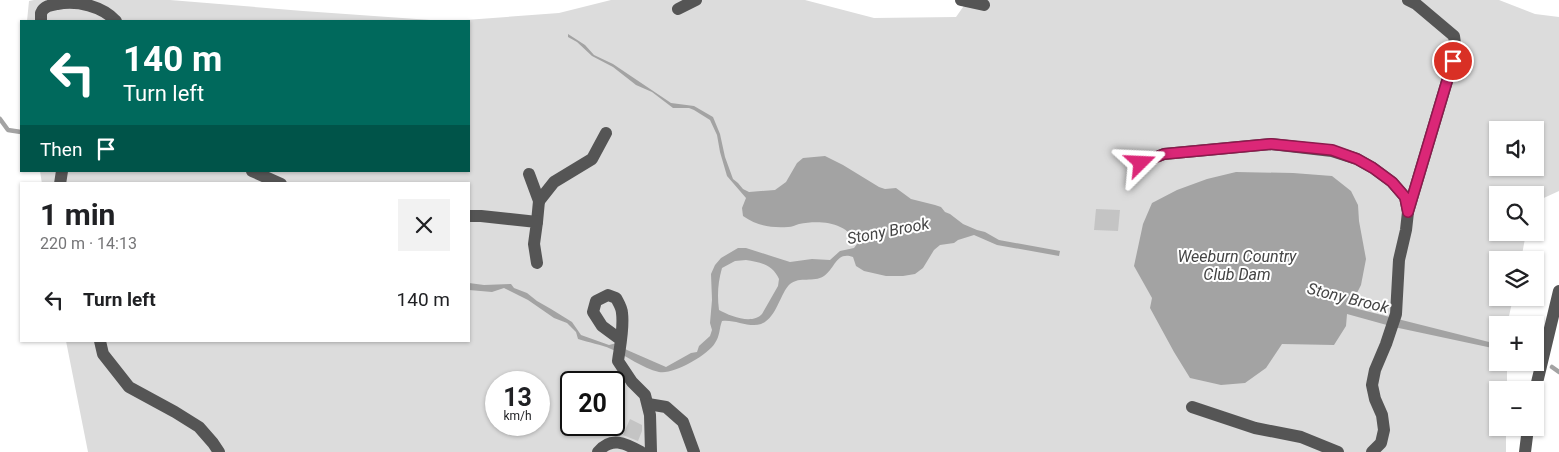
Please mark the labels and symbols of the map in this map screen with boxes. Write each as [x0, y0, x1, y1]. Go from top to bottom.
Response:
pin [1432, 40, 1474, 82]
position arrow [1114, 136, 1166, 188]
water label: Stony Brook [845, 214, 932, 248]
water label: Weeburn Country Club Dam [1178, 247, 1297, 284]
water label: Stony Brook [1305, 279, 1392, 318]
speed limit sign: 20 [560, 371, 625, 436]

